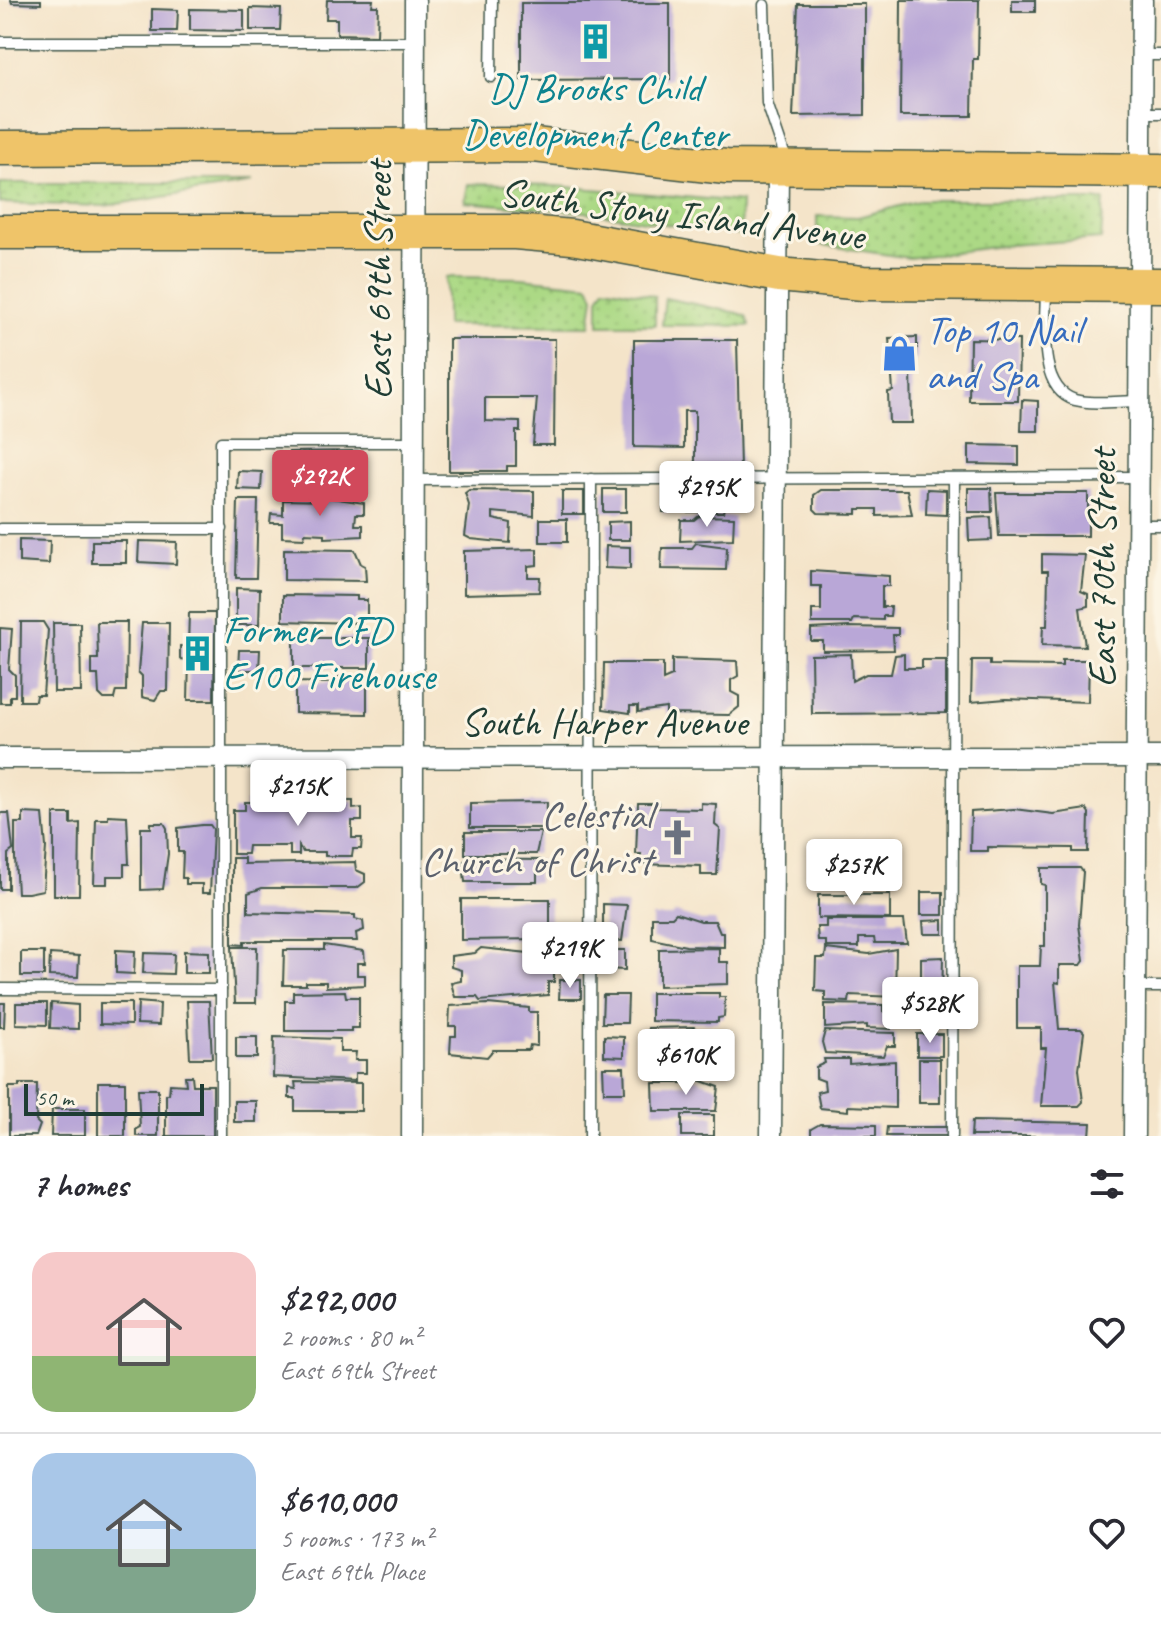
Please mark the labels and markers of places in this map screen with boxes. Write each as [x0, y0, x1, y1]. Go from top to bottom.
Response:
building icon: DJ Brooks Child Development Center [576, 22, 614, 60]
place label: DJ Brooks Child Development Center [462, 63, 731, 159]
place label: Top 10 Nail and Spa [926, 305, 1088, 401]
shop icon: Top 10 Nail and Spa [881, 334, 919, 372]
pin: $292K [264, 450, 376, 518]
pin: $295K [651, 461, 763, 529]
place label: Former CFD E100 Firehouse [223, 605, 438, 701]
building icon: Former CFD E100 Firehouse [178, 634, 216, 672]
pin: $215K [242, 760, 354, 828]
place label: Celestial Church of Christ [421, 790, 659, 886]
church icon: Celestial Church of Christ [659, 819, 697, 857]
pin: $257K [798, 839, 910, 907]
pin: $219K [514, 922, 626, 990]
pin: $528K [874, 977, 986, 1045]
pin: $610K [630, 1029, 742, 1097]

